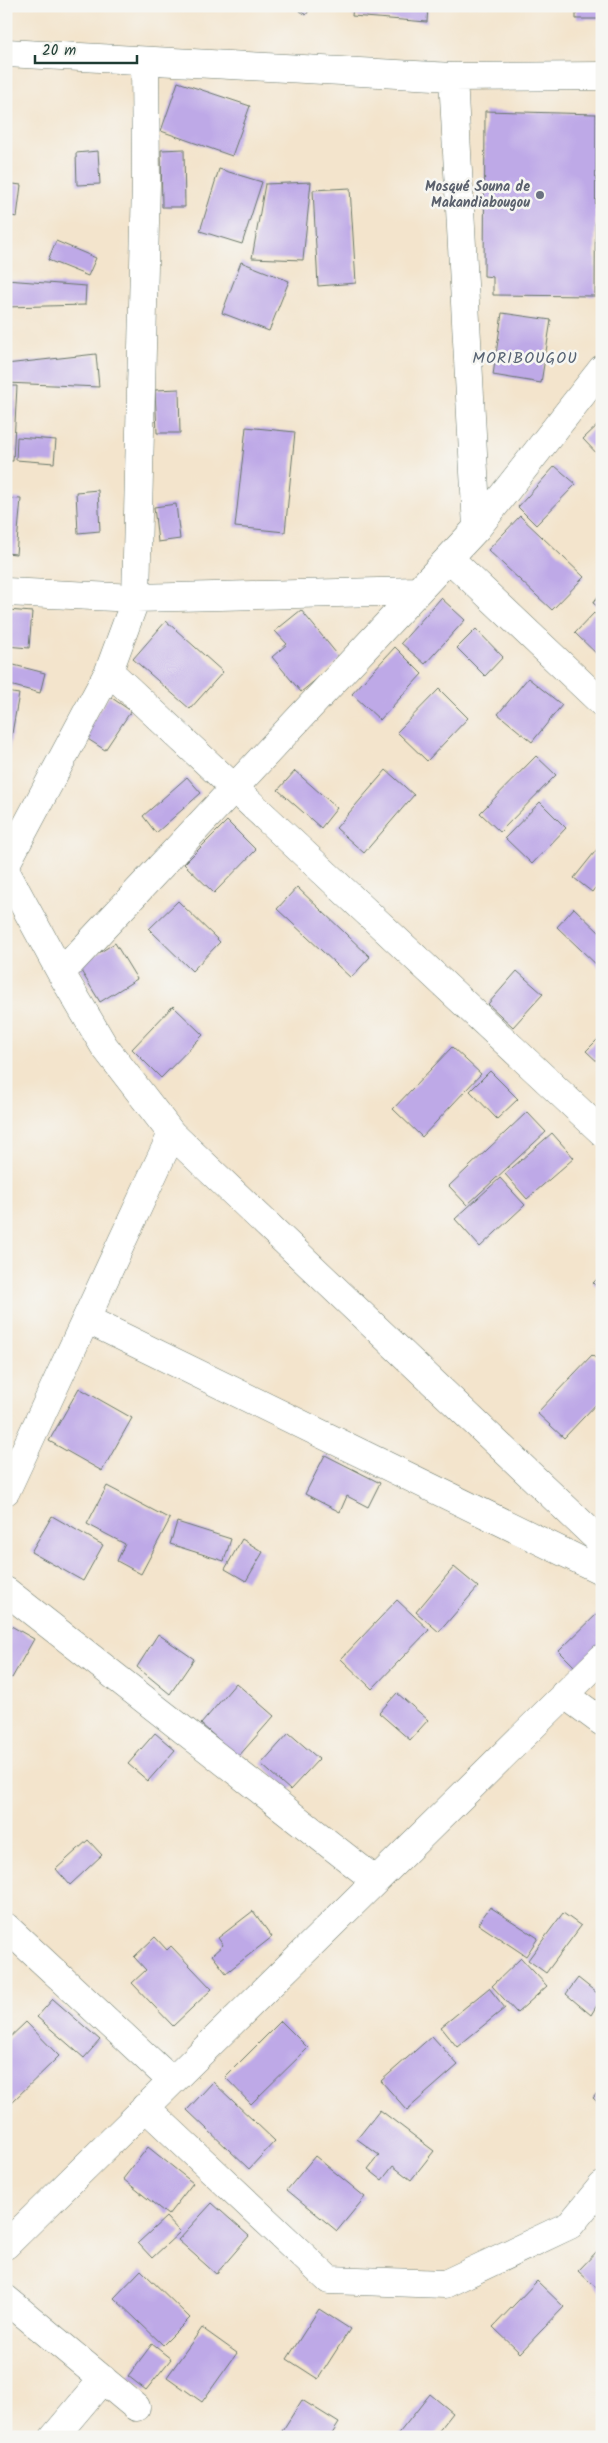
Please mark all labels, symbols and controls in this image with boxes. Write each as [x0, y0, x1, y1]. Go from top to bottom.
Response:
scale bar [35, 32, 138, 64]
text: 20 m [42, 39, 76, 63]
place label: Mosqué Souna de Makandiabougou [425, 176, 530, 214]
marker: Mosqué Souna de Makandiabougou [534, 189, 546, 201]
district label: MORIBOUGOU [472, 346, 578, 371]

